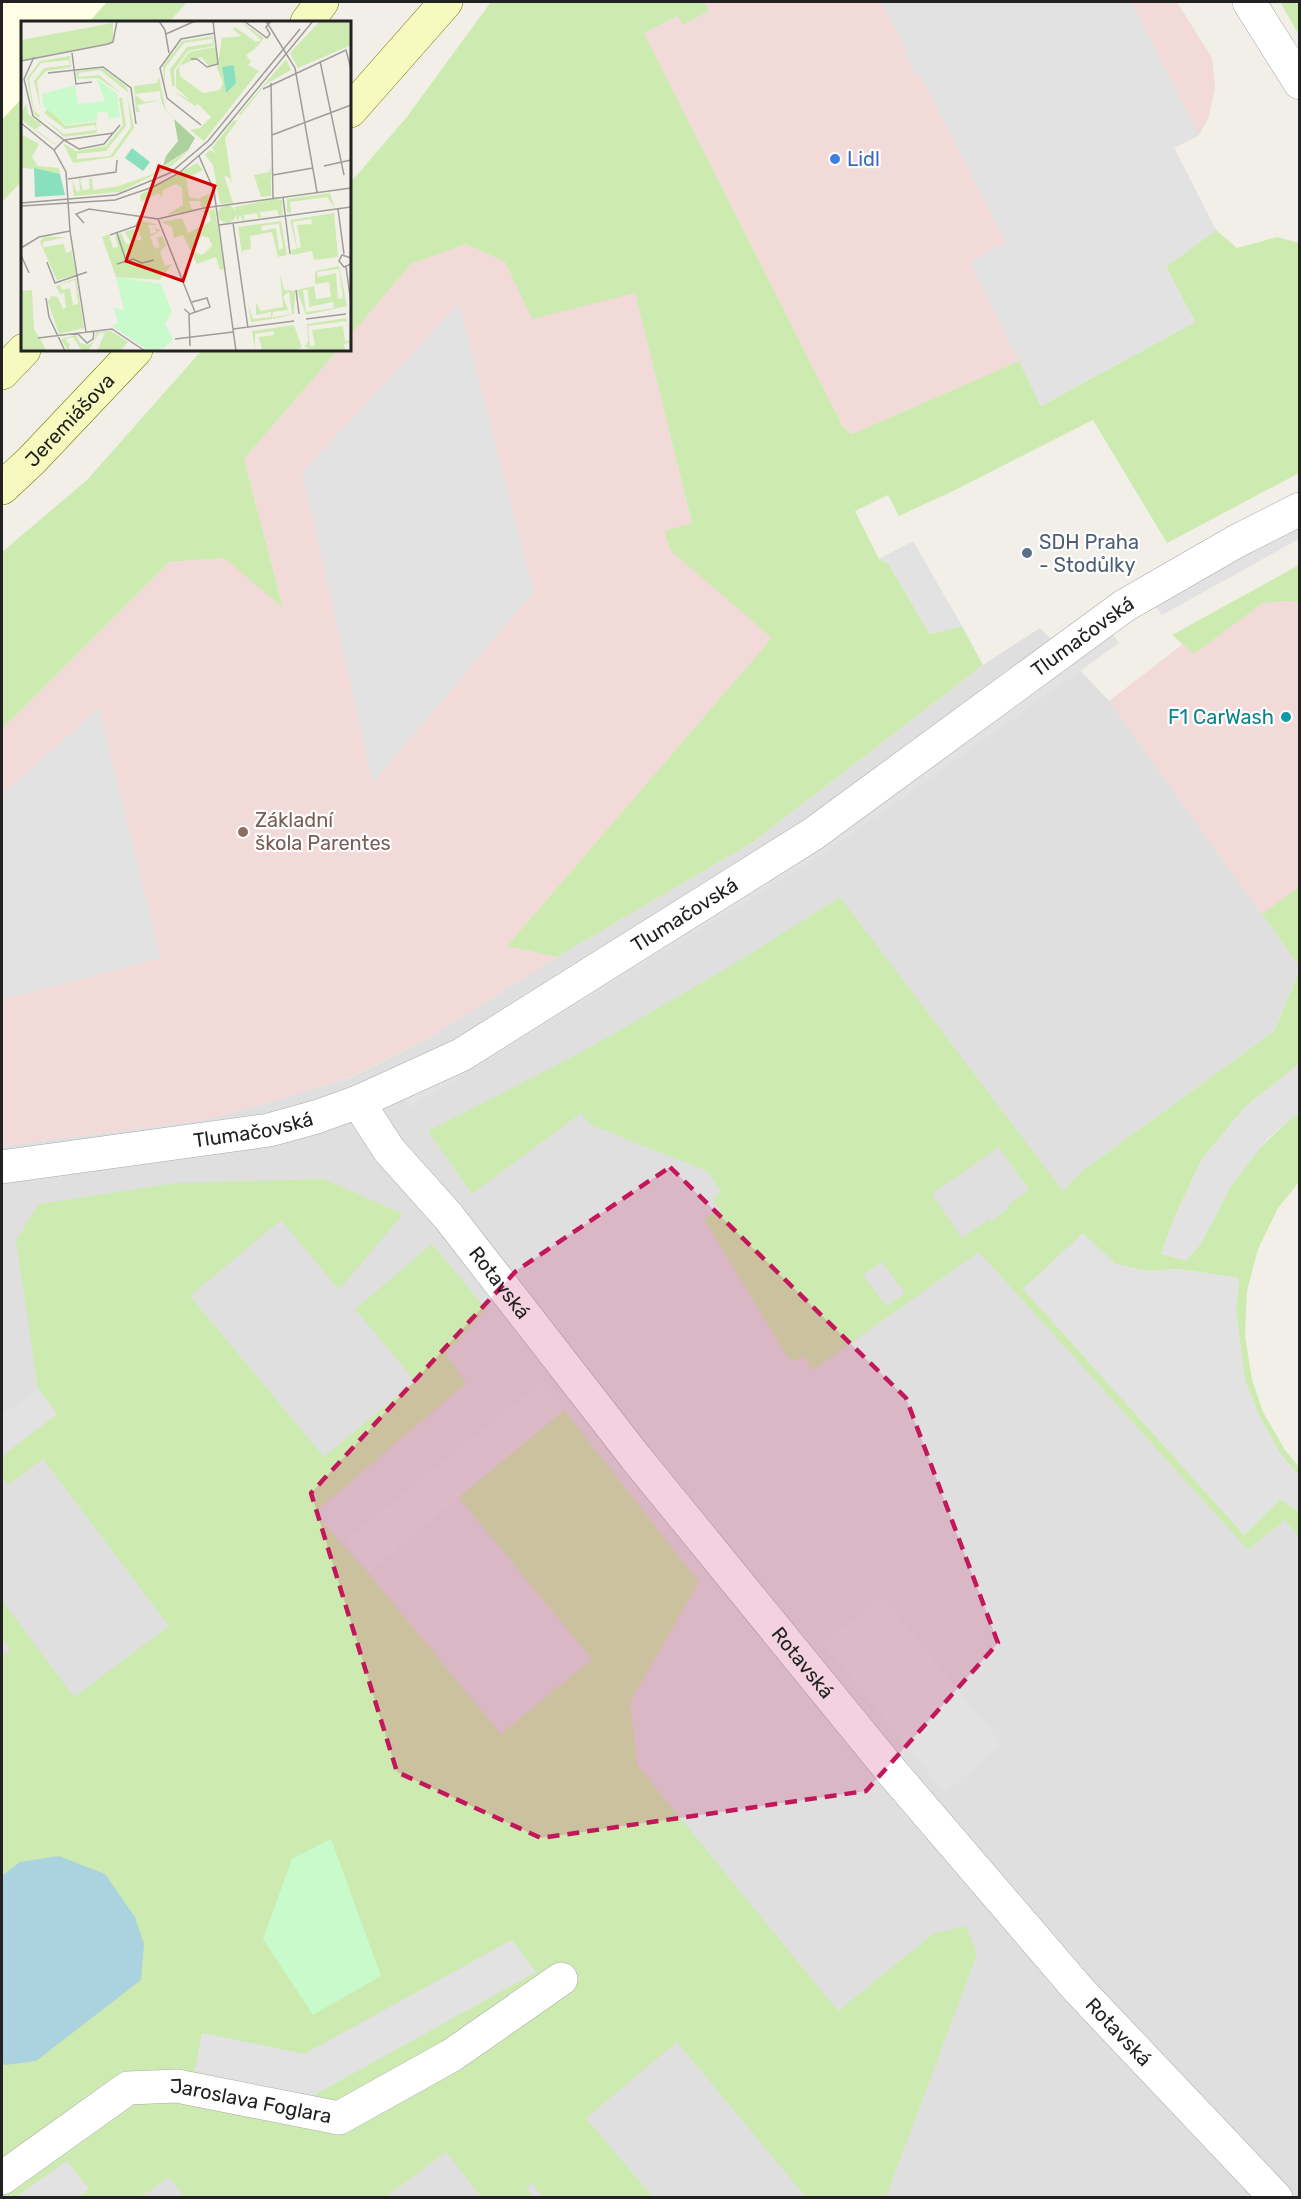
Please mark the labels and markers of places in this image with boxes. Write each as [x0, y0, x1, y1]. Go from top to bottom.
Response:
place label: Lidl [847, 147, 880, 171]
marker: Lidl [828, 152, 842, 166]
place label: SDH Praha - Stodůlky [1039, 530, 1139, 577]
marker: SDH Praha - Stodůlky [1020, 546, 1034, 560]
place label: F1 CarWash [1168, 705, 1274, 729]
marker: F1 CarWash [1279, 710, 1293, 724]
place label: Základní škola Parentes [255, 808, 391, 855]
marker: Základní škola Parentes [236, 825, 250, 839]

